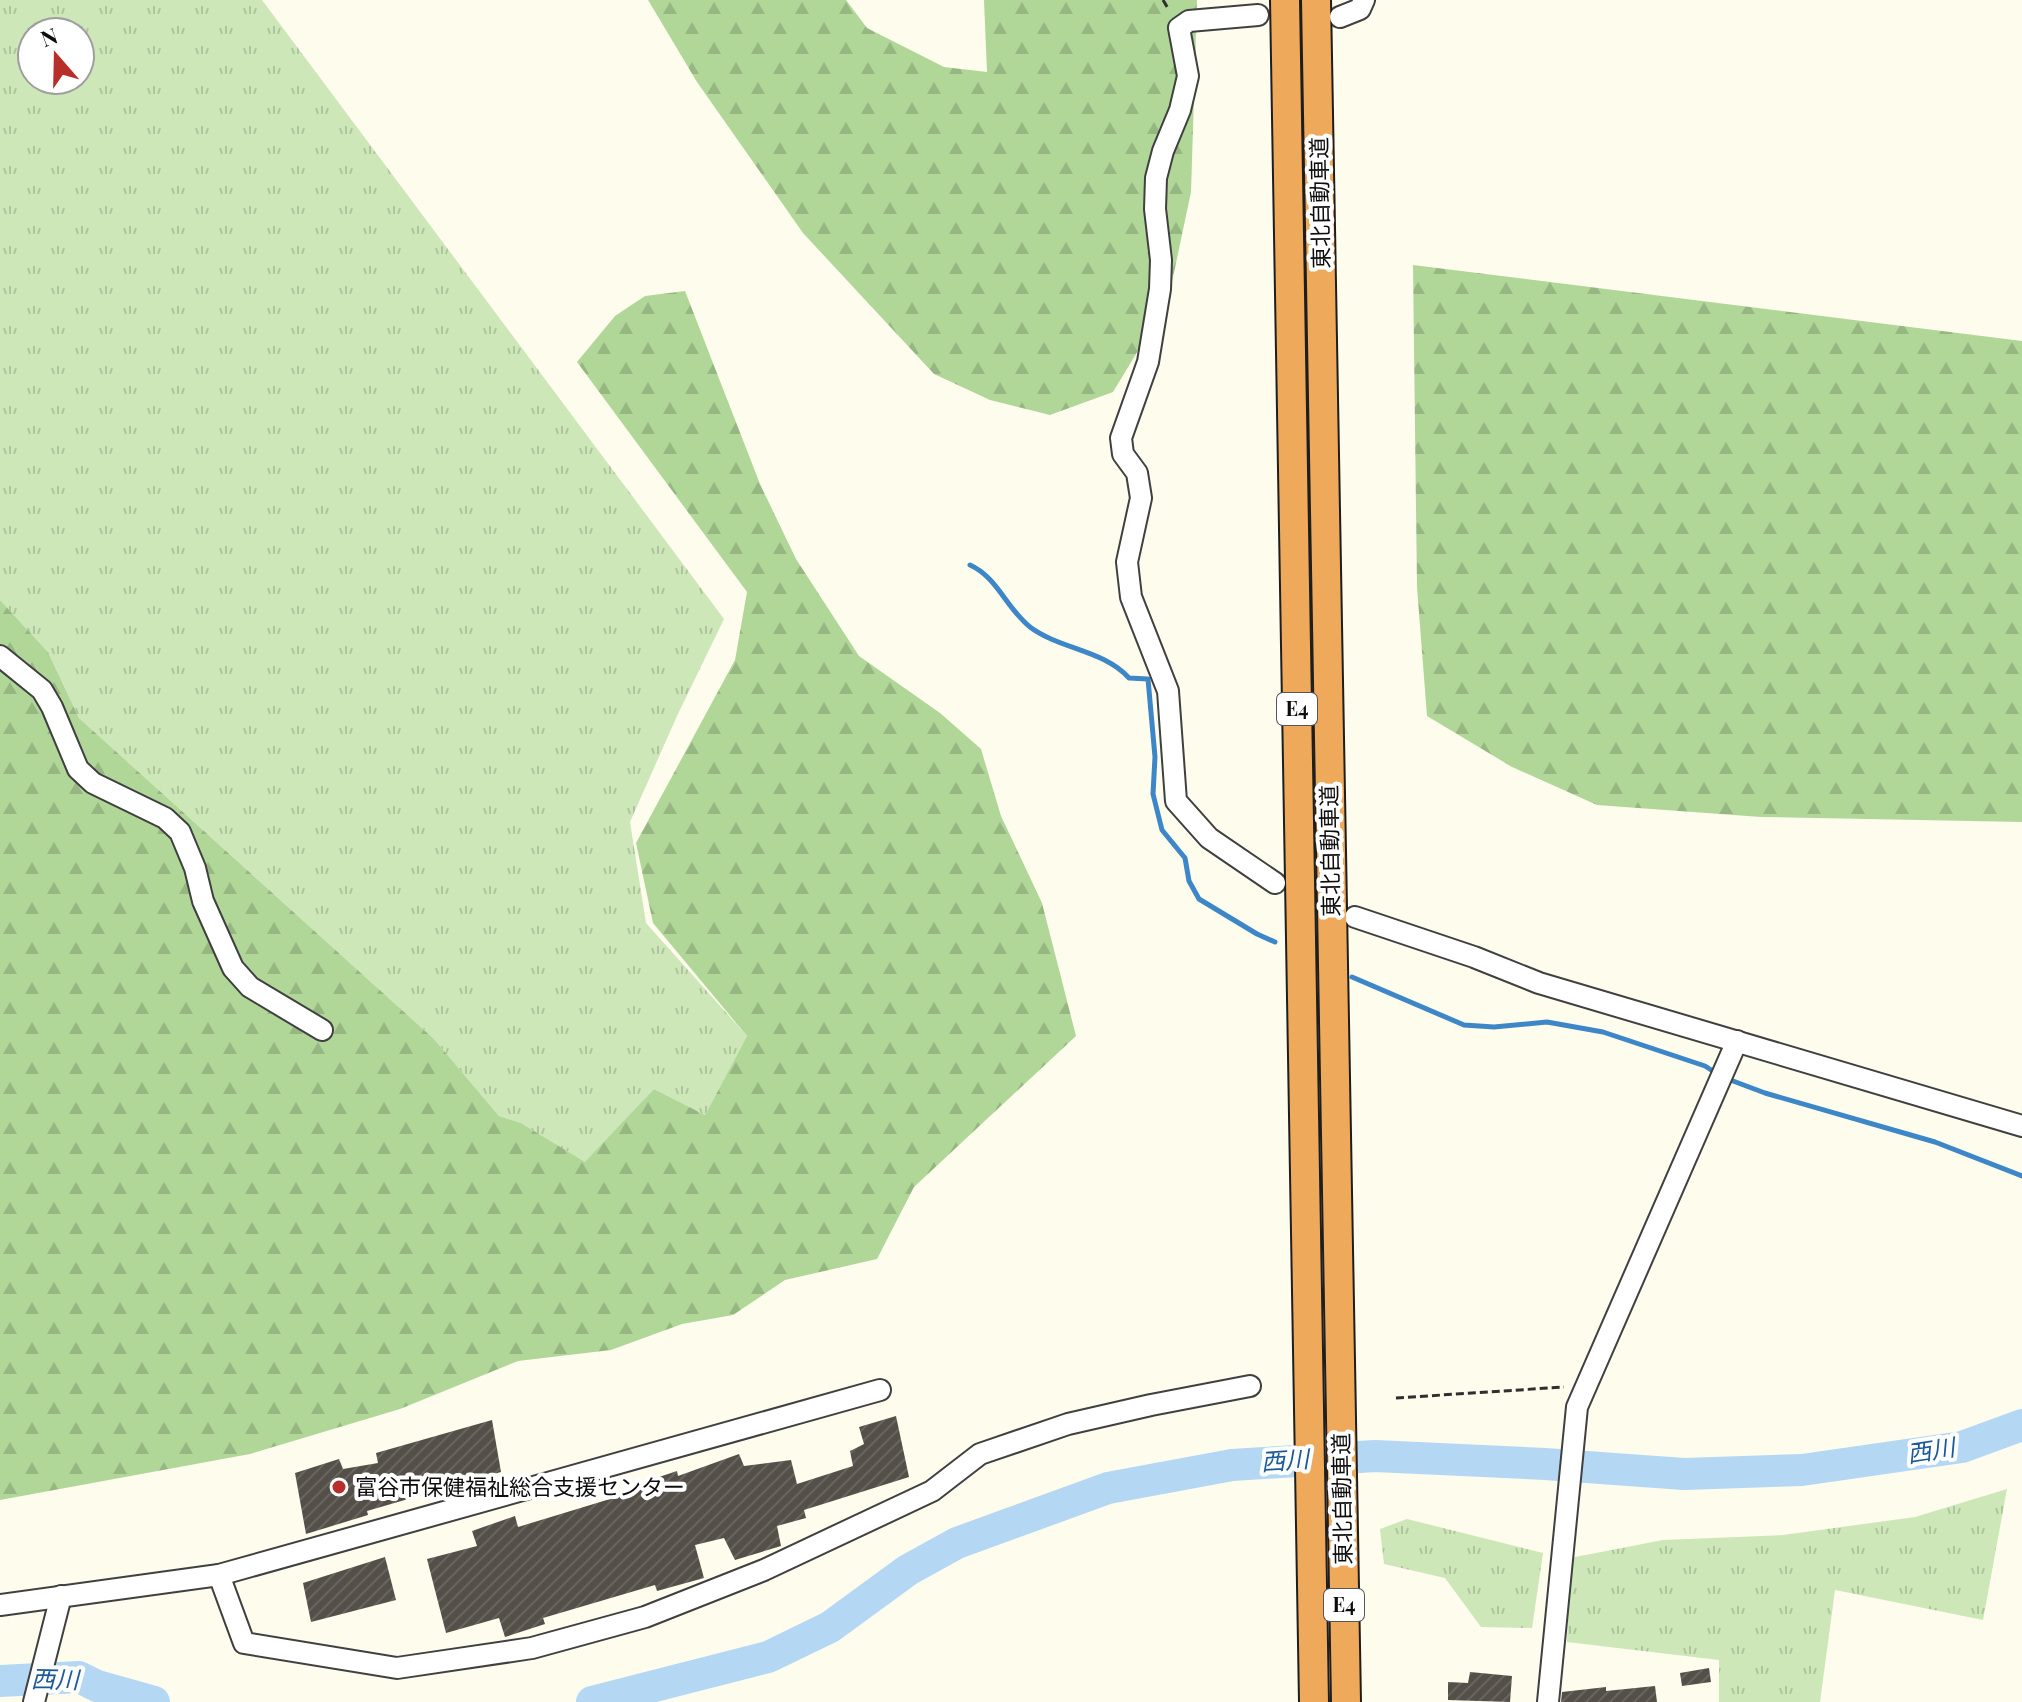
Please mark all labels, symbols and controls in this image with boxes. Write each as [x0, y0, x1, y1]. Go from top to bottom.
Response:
north arrow [16, 16, 96, 96]
text: N [36, 19, 62, 53]
street label: 東北自動車道 [1303, 137, 1335, 269]
road number: E4 [1277, 693, 1317, 725]
street label: 東北自動車道 [1313, 785, 1345, 917]
water label: 西川 [1904, 1429, 1960, 1469]
street label: 東北自動車道 [1325, 1433, 1357, 1565]
water label: 西川 [1260, 1441, 1313, 1477]
place label: 富谷市保健福祉総合支援センター [355, 1471, 685, 1501]
marker: 富谷市保健福祉総合支援センター [330, 1478, 348, 1496]
road number: E4 [1324, 1589, 1364, 1621]
water label: 西川 [31, 1662, 82, 1694]

